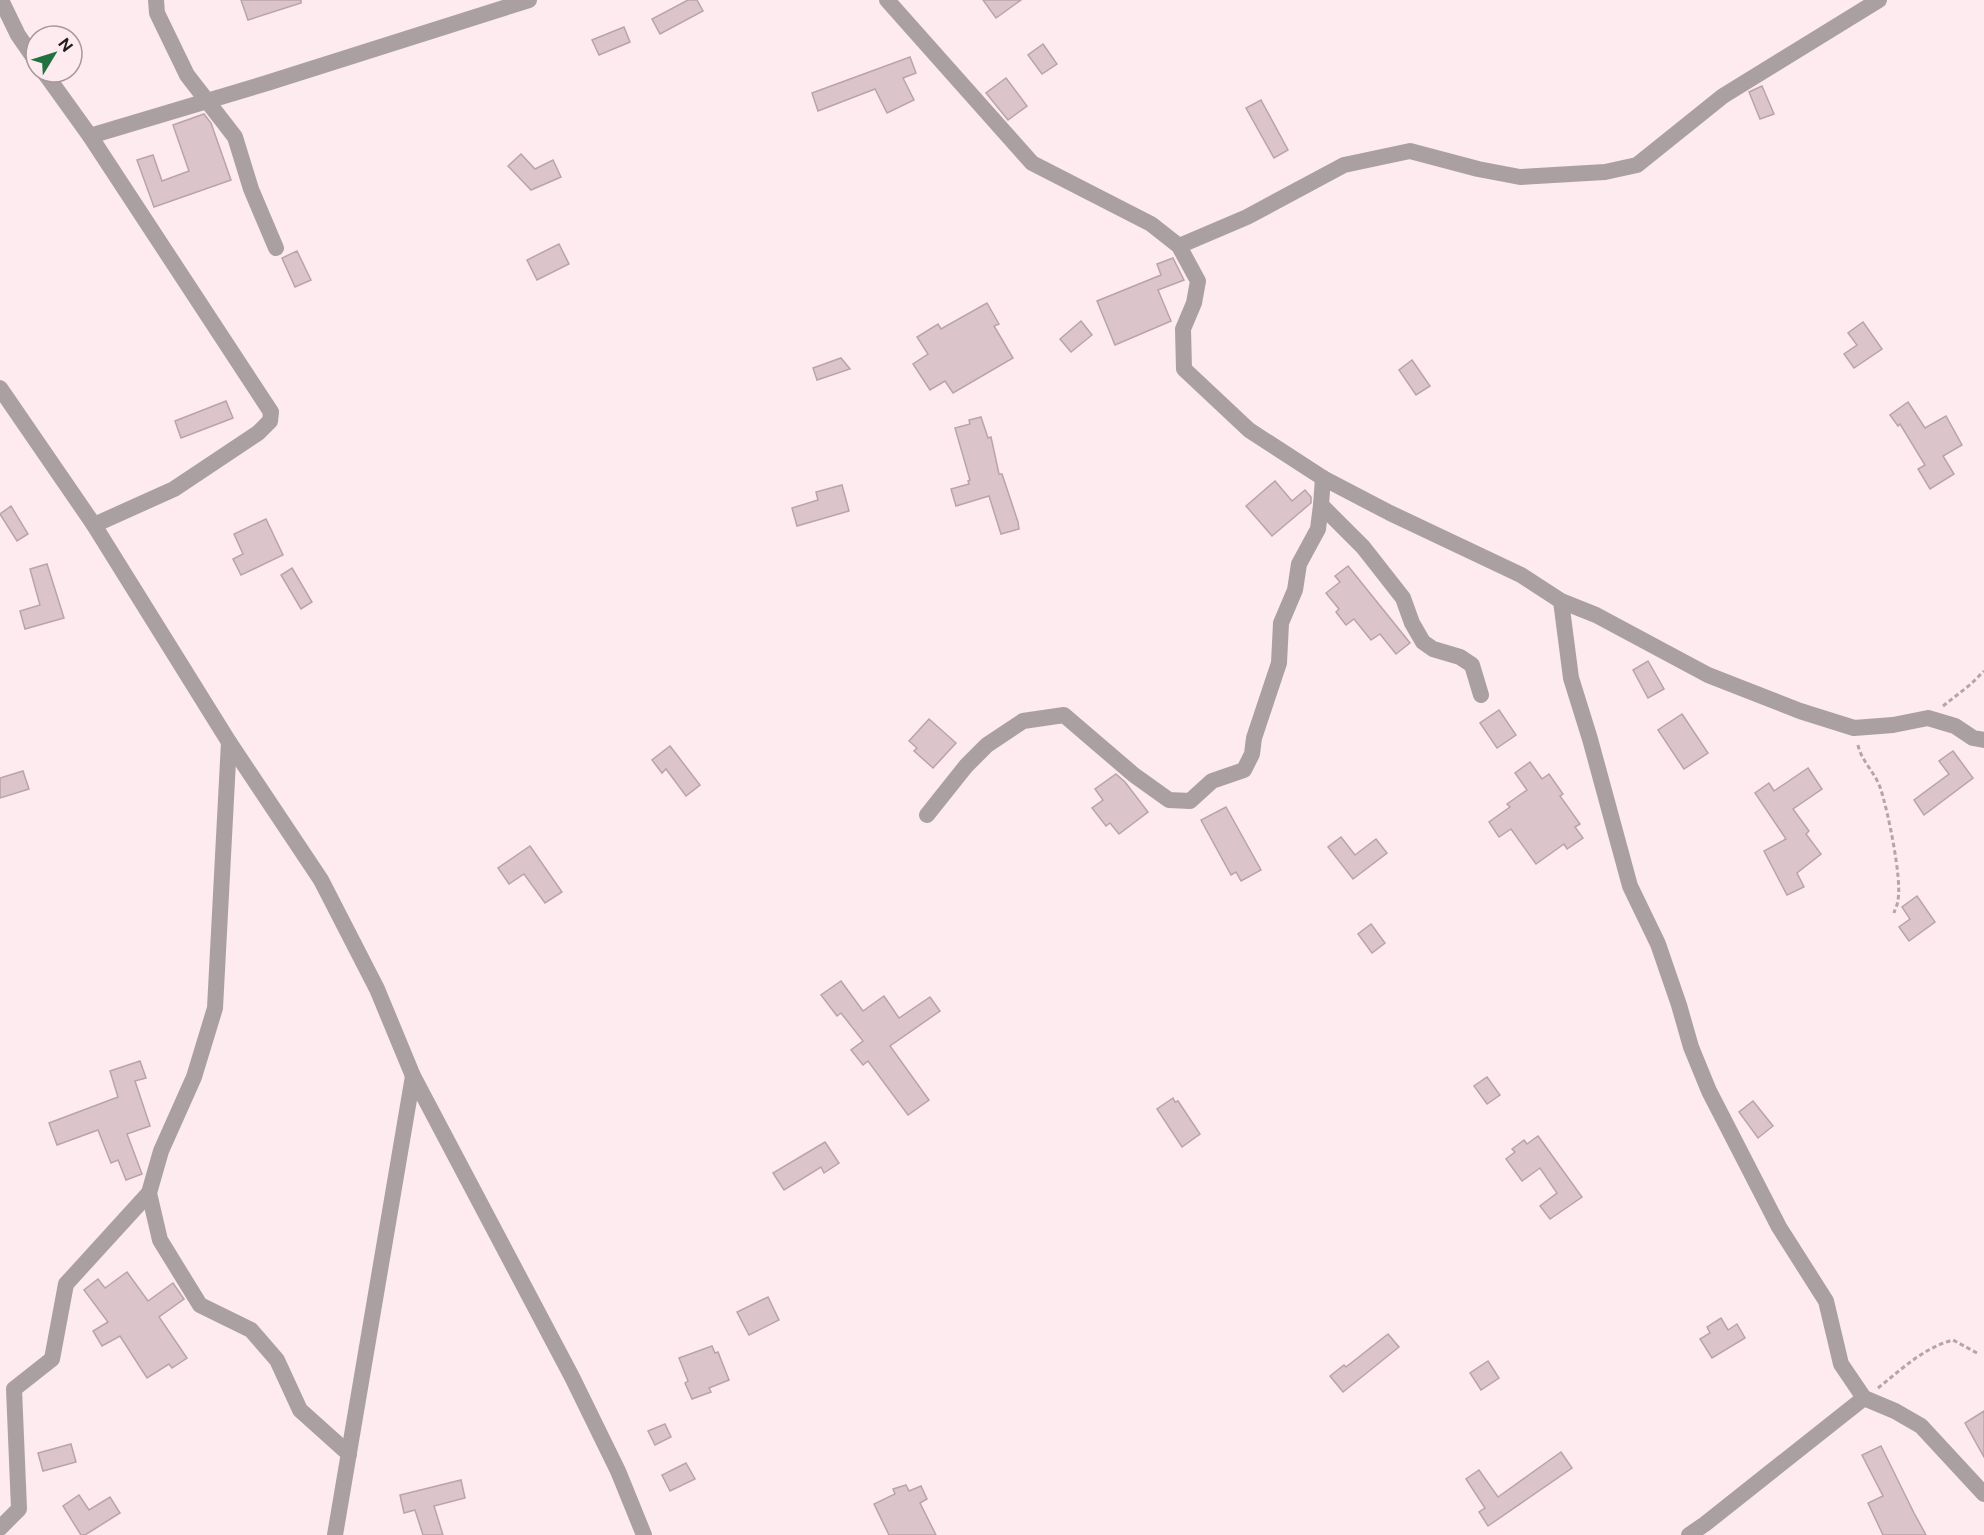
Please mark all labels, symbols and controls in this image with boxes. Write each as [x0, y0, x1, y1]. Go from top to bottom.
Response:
north arrow [24, 24, 84, 84]
text: N [54, 34, 77, 56]

